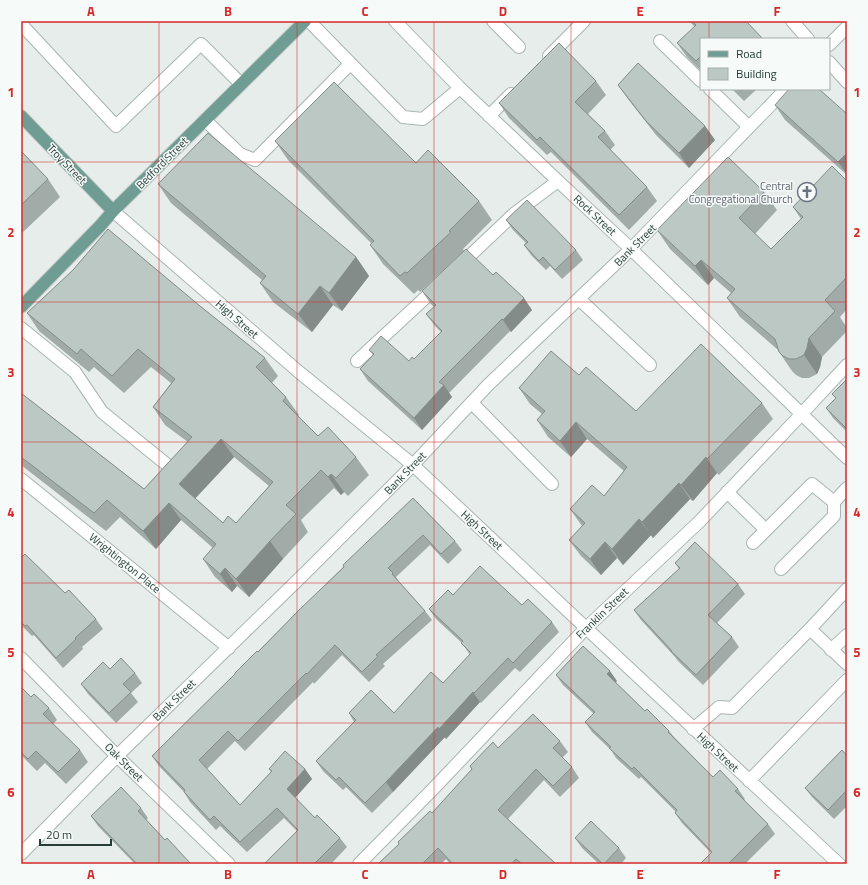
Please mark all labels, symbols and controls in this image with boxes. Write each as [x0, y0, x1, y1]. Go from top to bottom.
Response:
text: A [87, 1, 95, 21]
text: B [224, 1, 232, 21]
text: C [361, 1, 369, 21]
text: D [499, 1, 507, 21]
text: E [636, 1, 644, 21]
text: F [774, 1, 781, 21]
legend [700, 38, 830, 90]
text: Road [736, 44, 762, 63]
text: Building [736, 64, 777, 83]
text: 1 [7, 82, 15, 102]
text: 1 [853, 82, 861, 102]
street label: Bedford Street [132, 133, 192, 193]
street label: Troy Street [44, 140, 90, 188]
place label: Central Congregational Church [689, 178, 793, 207]
church icon: Central Congregational Church [796, 181, 818, 203]
street label: Rock Street [570, 191, 620, 239]
street label: Bank Street [610, 220, 660, 270]
text: 2 [7, 222, 15, 242]
text: 2 [853, 222, 861, 242]
street label: High Street [212, 296, 262, 342]
text: 3 [7, 362, 15, 382]
text: 3 [853, 362, 861, 382]
street label: Bank Street [380, 448, 430, 498]
text: 4 [7, 502, 15, 522]
text: 4 [853, 502, 861, 522]
street label: High Street [457, 506, 507, 554]
street label: Wrightington Place [86, 529, 165, 597]
street label: Franklin Street [572, 584, 632, 642]
text: 5 [7, 642, 15, 662]
text: 5 [853, 642, 861, 662]
street label: Bank Street [149, 675, 199, 725]
street label: High Street [693, 728, 743, 776]
street label: Oak Street [101, 739, 147, 785]
text: 6 [7, 782, 15, 802]
text: 6 [853, 782, 861, 802]
scale bar [40, 821, 111, 847]
text: 20 m [46, 825, 72, 844]
text: A [87, 864, 95, 884]
text: B [224, 864, 232, 884]
text: C [361, 864, 369, 884]
text: D [499, 864, 507, 884]
text: E [636, 864, 644, 884]
text: F [774, 864, 781, 884]

